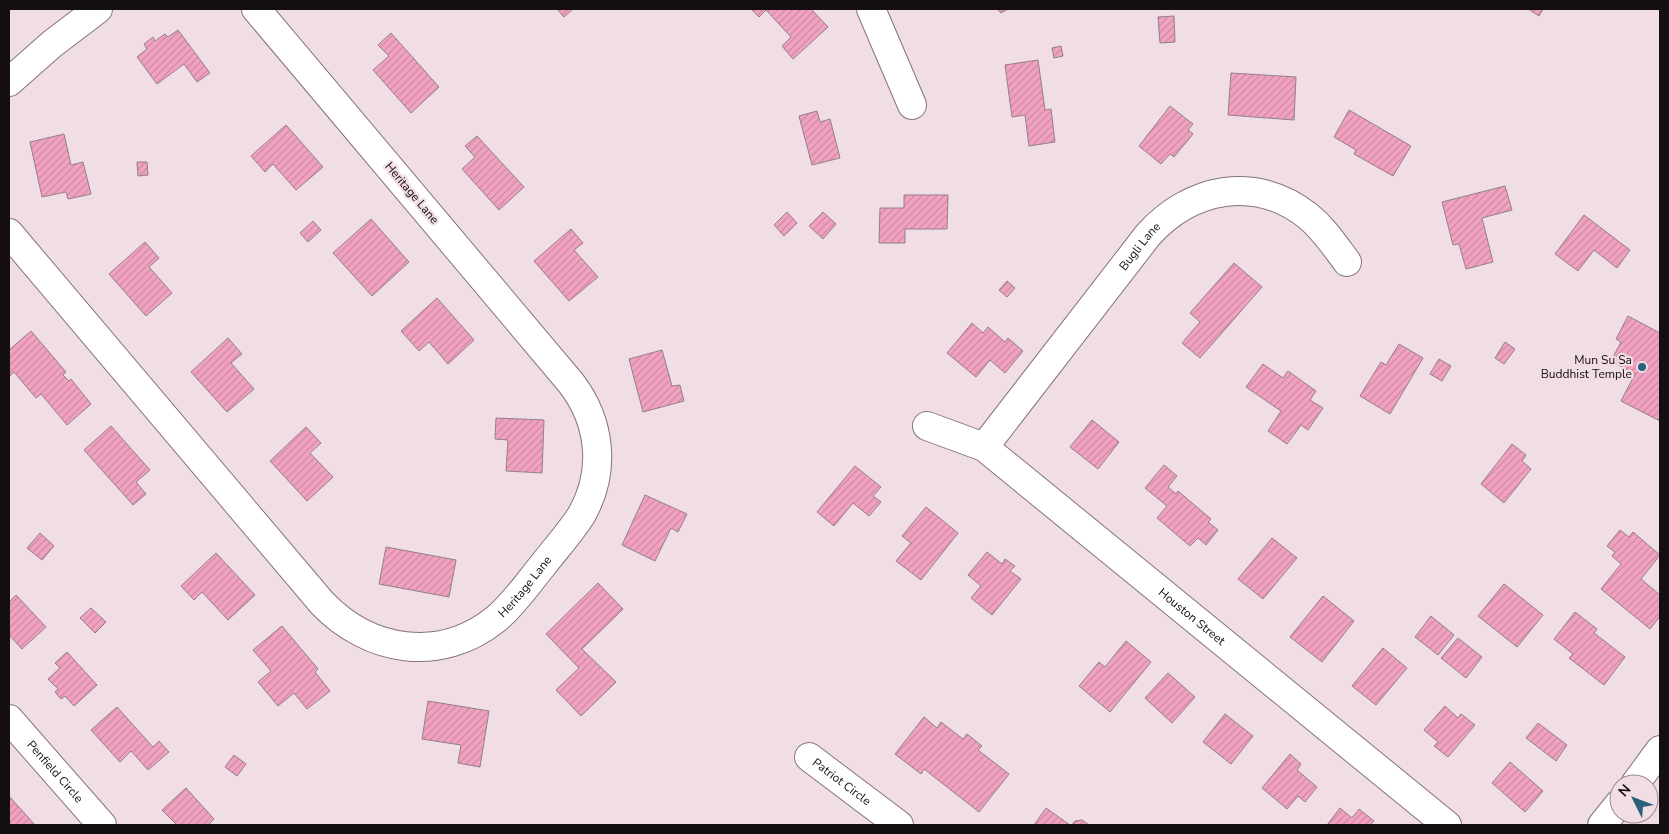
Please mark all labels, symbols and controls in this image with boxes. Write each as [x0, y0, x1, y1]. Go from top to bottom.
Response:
street label: Heritage Lane [382, 159, 442, 227]
street label: Bugli Lane [1116, 219, 1164, 274]
place label: Mun Su Sa Buddhist Temple [1541, 352, 1632, 382]
marker: Mun Su Sa Buddhist Temple [1636, 361, 1648, 373]
street label: Heritage Lane [495, 552, 555, 621]
street label: Houston Street [1155, 585, 1229, 649]
street label: Penfield Circle [23, 737, 87, 806]
street label: Patriot Circle [809, 754, 874, 809]
north arrow [1609, 774, 1659, 824]
text: N [1614, 780, 1635, 801]

